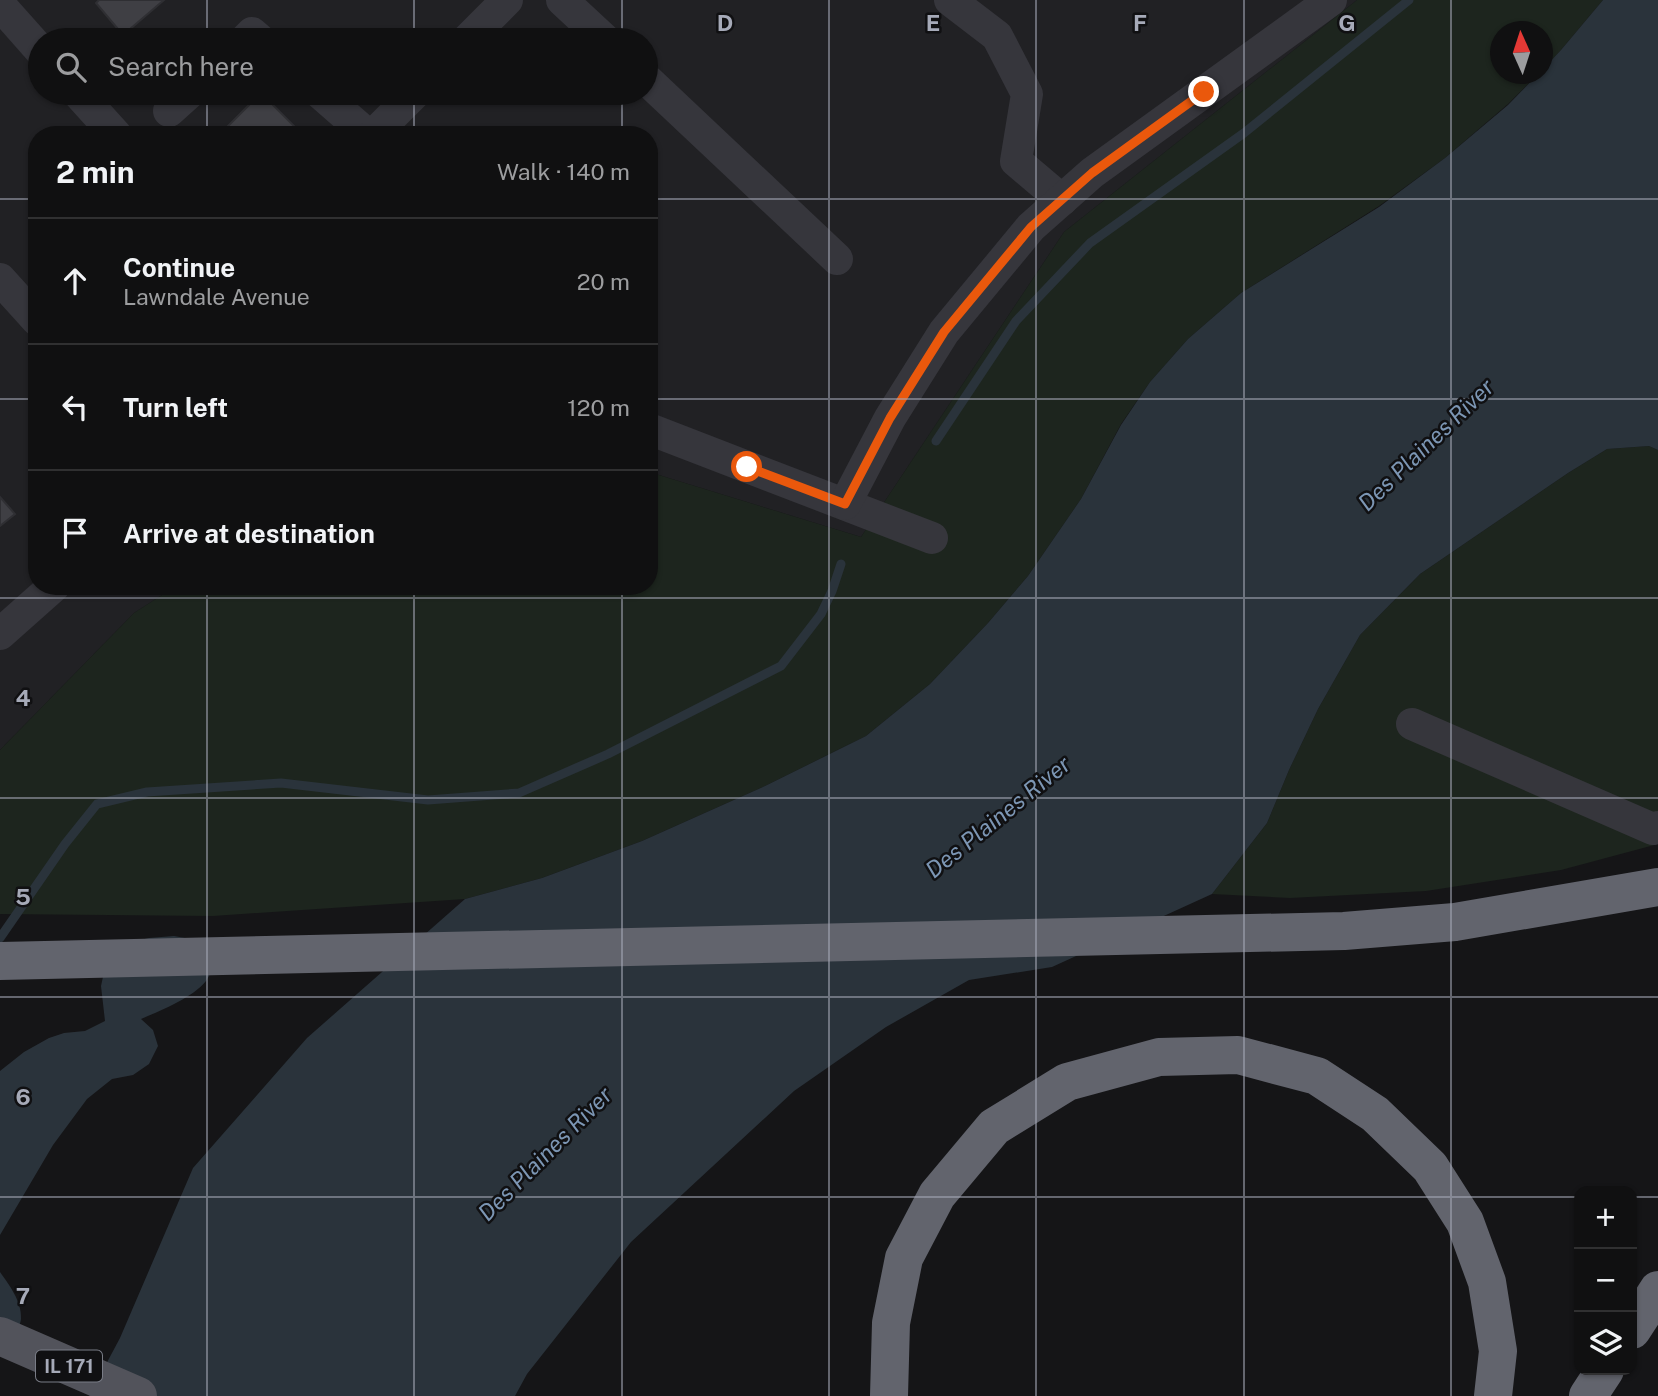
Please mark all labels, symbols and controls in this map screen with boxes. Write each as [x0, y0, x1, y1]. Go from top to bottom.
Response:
text: D [717, 9, 733, 36]
text: E [926, 9, 940, 36]
text: F [1133, 9, 1147, 36]
text: G [1338, 9, 1356, 36]
north arrow [1490, 21, 1553, 84]
search box [28, 28, 658, 105]
icon: search [52, 48, 90, 86]
text: Search here [108, 51, 254, 82]
route end [1188, 76, 1219, 107]
text: 2 min [56, 154, 135, 190]
text: Walk · 140 m [497, 158, 630, 185]
text: Continue [123, 252, 235, 283]
icon: ahead [56, 262, 94, 300]
text: 20 m [577, 268, 630, 295]
text: Lawndale Avenue [123, 283, 310, 310]
water label: Des Plaines River [1352, 373, 1499, 516]
icon: left [56, 388, 94, 426]
text: Turn left [123, 392, 228, 423]
text: 120 m [567, 394, 630, 421]
route start [731, 451, 762, 482]
icon: arrive [56, 514, 94, 552]
text: Arrive at destination [123, 518, 375, 549]
text: 4 [15, 684, 31, 711]
water label: Des Plaines River [920, 750, 1076, 883]
text: 5 [15, 883, 31, 910]
water label: Des Plaines River [472, 1081, 617, 1226]
text: 6 [15, 1083, 31, 1110]
map controls [1574, 1186, 1637, 1375]
button: + [1574, 1186, 1637, 1249]
button: − [1574, 1249, 1637, 1312]
text: 7 [16, 1282, 30, 1309]
button: layers [1574, 1312, 1637, 1375]
road number: IL 171 [36, 1350, 102, 1382]

